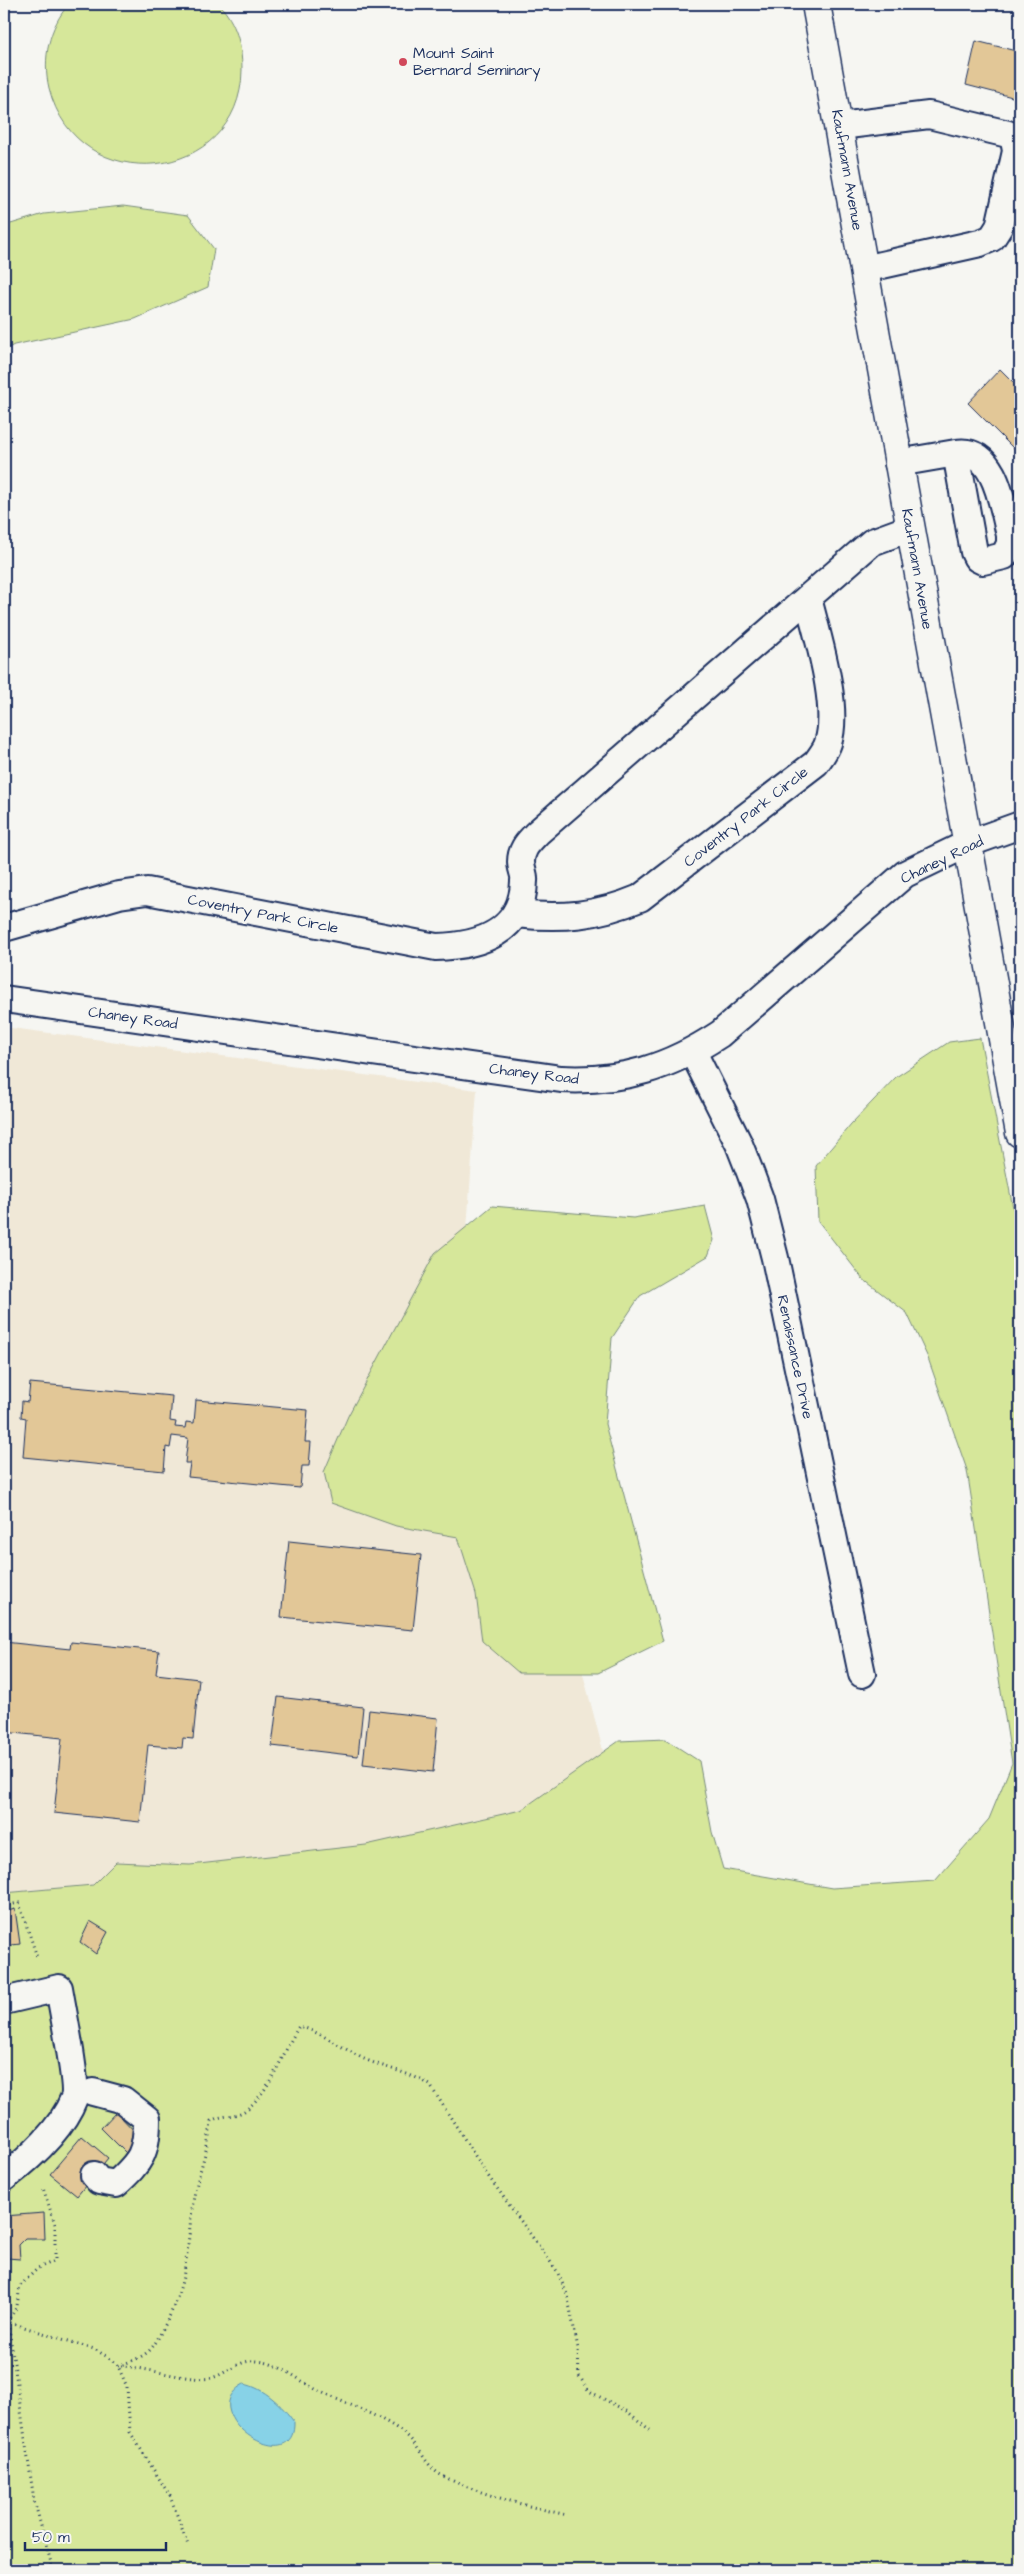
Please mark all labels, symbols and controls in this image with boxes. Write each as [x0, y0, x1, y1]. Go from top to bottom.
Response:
place label: Mount Saint Bernard Seminary [413, 43, 541, 82]
marker: Mount Saint Bernard Seminary [397, 56, 409, 68]
street label: Kaufmann Avenue [826, 108, 868, 232]
street label: Kaufmann Avenue [896, 507, 938, 631]
street label: Coventry Park Circle [679, 762, 813, 873]
street label: Chaney Road [897, 831, 988, 890]
street label: Coventry Park Circle [186, 889, 340, 940]
street label: Chaney Road [87, 1001, 179, 1036]
street label: Chaney Road [488, 1058, 580, 1091]
street label: Renaissance Drive [772, 1293, 818, 1421]
scale bar [25, 2519, 166, 2551]
text: 50 m [32, 2527, 70, 2548]

